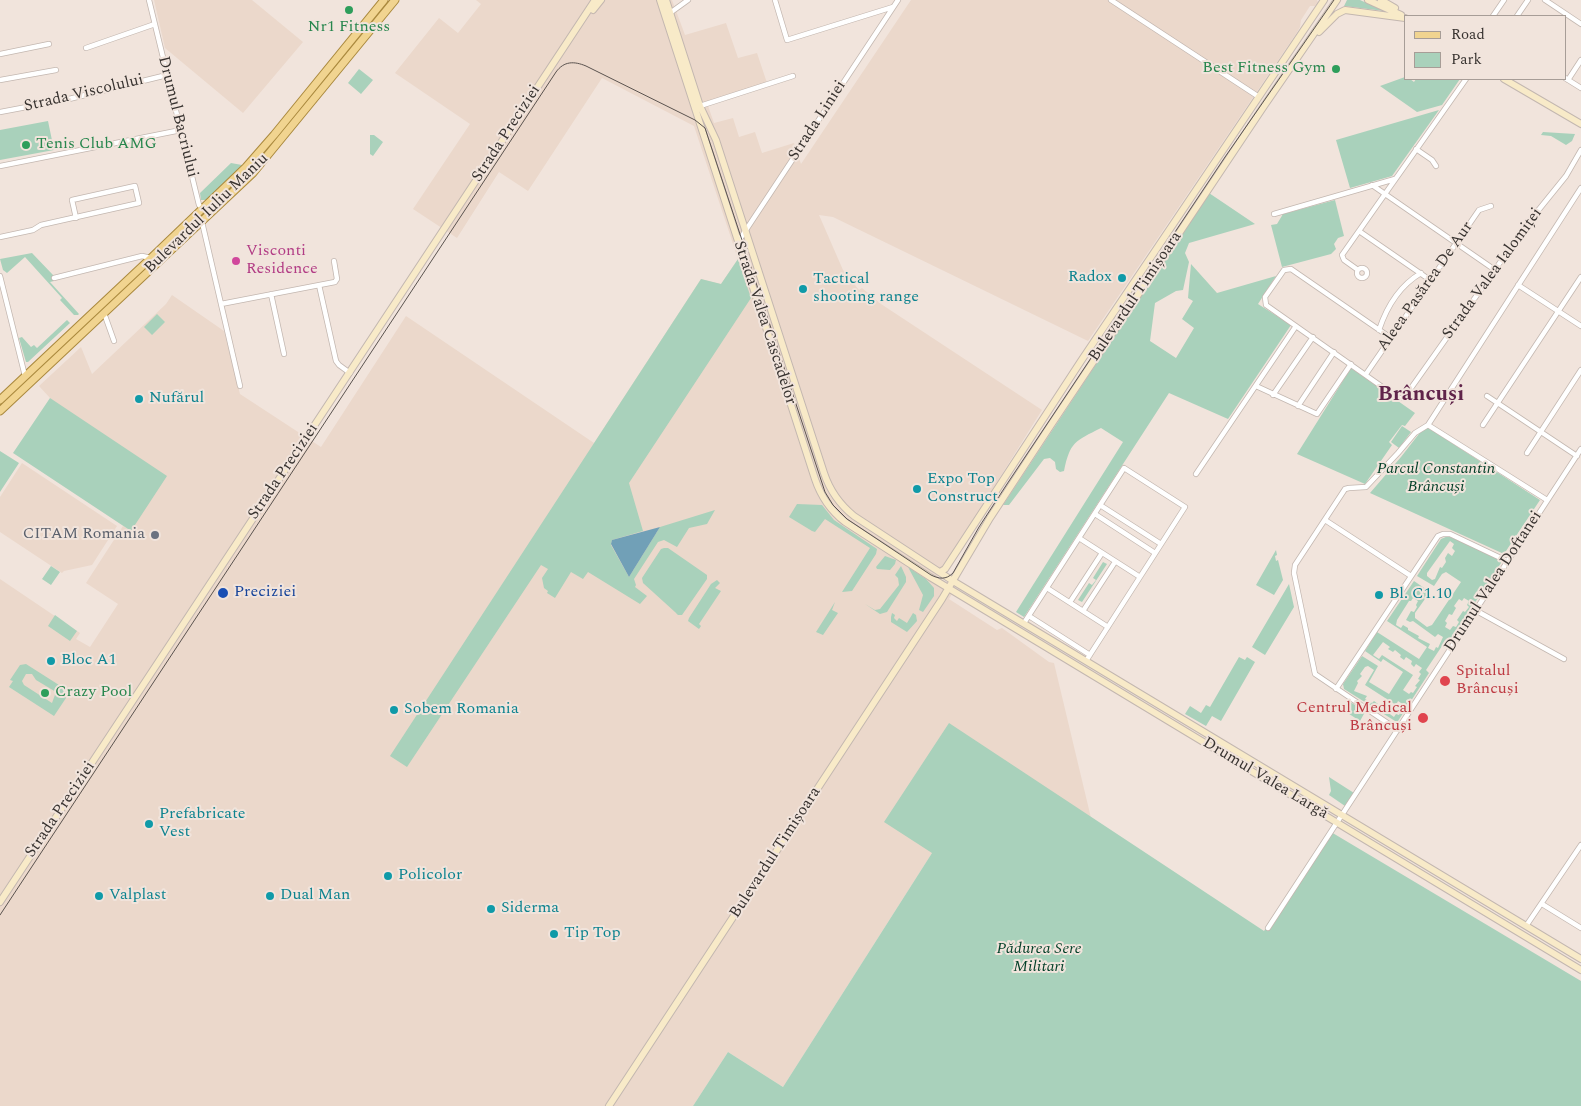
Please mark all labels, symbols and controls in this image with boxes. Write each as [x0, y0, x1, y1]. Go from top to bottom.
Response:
marker: Nr1 Fitness [343, 4, 355, 16]
legend [1404, 15, 1566, 80]
place label: Nr1 Fitness [308, 18, 390, 38]
text: Road [1451, 23, 1485, 46]
text: Park [1451, 48, 1482, 71]
street label: Drumul Bacriului [153, 54, 201, 180]
place label: Best Fitness Gym [1202, 59, 1326, 79]
marker: Best Fitness Gym [1330, 63, 1342, 75]
street label: Strada Viscolului [22, 71, 146, 117]
street label: Strada Liniei [785, 77, 851, 165]
street label: Strada Preciziei [468, 82, 546, 186]
place label: Tenis Club AMG [36, 135, 157, 155]
marker: Tenis Club AMG [20, 139, 32, 151]
street label: Bulevardul Iuliu Maniu [141, 150, 273, 278]
street label: Strada Valea Ialomiței [1439, 205, 1547, 343]
street label: Aleea Pasărea De Aur [1374, 219, 1478, 355]
street label: Bulevardul Timișoara [1085, 228, 1187, 366]
street label: Strada Valea Cascadelor [728, 239, 800, 407]
place label: Visconti Residence [246, 242, 318, 280]
marker: Visconti Residence [230, 255, 242, 267]
place label: Radox [1068, 268, 1112, 288]
place label: Tactical shooting range [813, 270, 919, 308]
marker: Radox [1116, 272, 1128, 284]
marker: Tactical shooting range [797, 283, 809, 295]
district label: Brâncuși [1378, 383, 1464, 409]
place label: Nufărul [149, 389, 204, 409]
marker: Nufărul [133, 393, 145, 405]
street label: Strada Preciziei [245, 420, 323, 524]
park label: Parcul Constantin Brâncuși [1377, 460, 1495, 498]
place label: Expo Top Construct [927, 470, 998, 508]
marker: Expo Top Construct [911, 483, 923, 495]
street label: Drumul Valea Doftanei [1441, 508, 1547, 656]
place label: CITAM Romania [23, 525, 145, 545]
marker: CITAM Romania [149, 529, 161, 541]
place label: Preciziei [234, 583, 296, 603]
place label: Bl. C1.10 [1389, 585, 1452, 605]
marker: Preciziei [216, 586, 230, 600]
marker: Bl. C1.10 [1373, 589, 1385, 601]
place label: Bloc A1 [61, 651, 116, 671]
marker: Bloc A1 [45, 655, 57, 667]
place label: Spitalul Brâncuși [1456, 662, 1519, 700]
marker: Spitalul Brâncuși [1438, 674, 1452, 688]
place label: Crazy Pool [55, 683, 132, 703]
marker: Crazy Pool [39, 687, 51, 699]
place label: Centrul Medical Brâncuși [1296, 699, 1412, 737]
place label: Sobem Romania [404, 700, 519, 720]
marker: Sobem Romania [388, 704, 400, 716]
marker: Centrul Medical Brâncuși [1416, 711, 1430, 725]
street label: Drumul Valea Largă [1199, 734, 1331, 824]
street label: Strada Preciziei [22, 758, 100, 862]
street label: Bulevardul Timișoara [726, 784, 826, 922]
place label: Prefabricate Vest [159, 805, 246, 843]
marker: Prefabricate Vest [143, 818, 155, 830]
place label: Policolor [398, 866, 462, 886]
marker: Policolor [382, 870, 394, 882]
place label: Valplast [109, 886, 167, 906]
place label: Dual Man [280, 886, 350, 906]
marker: Valplast [93, 890, 105, 902]
marker: Dual Man [264, 890, 276, 902]
place label: Siderma [501, 899, 559, 919]
marker: Siderma [485, 903, 497, 915]
place label: Tip Top [564, 924, 621, 944]
marker: Tip Top [548, 928, 560, 940]
park label: Pădurea Sere Militari [996, 940, 1082, 978]

